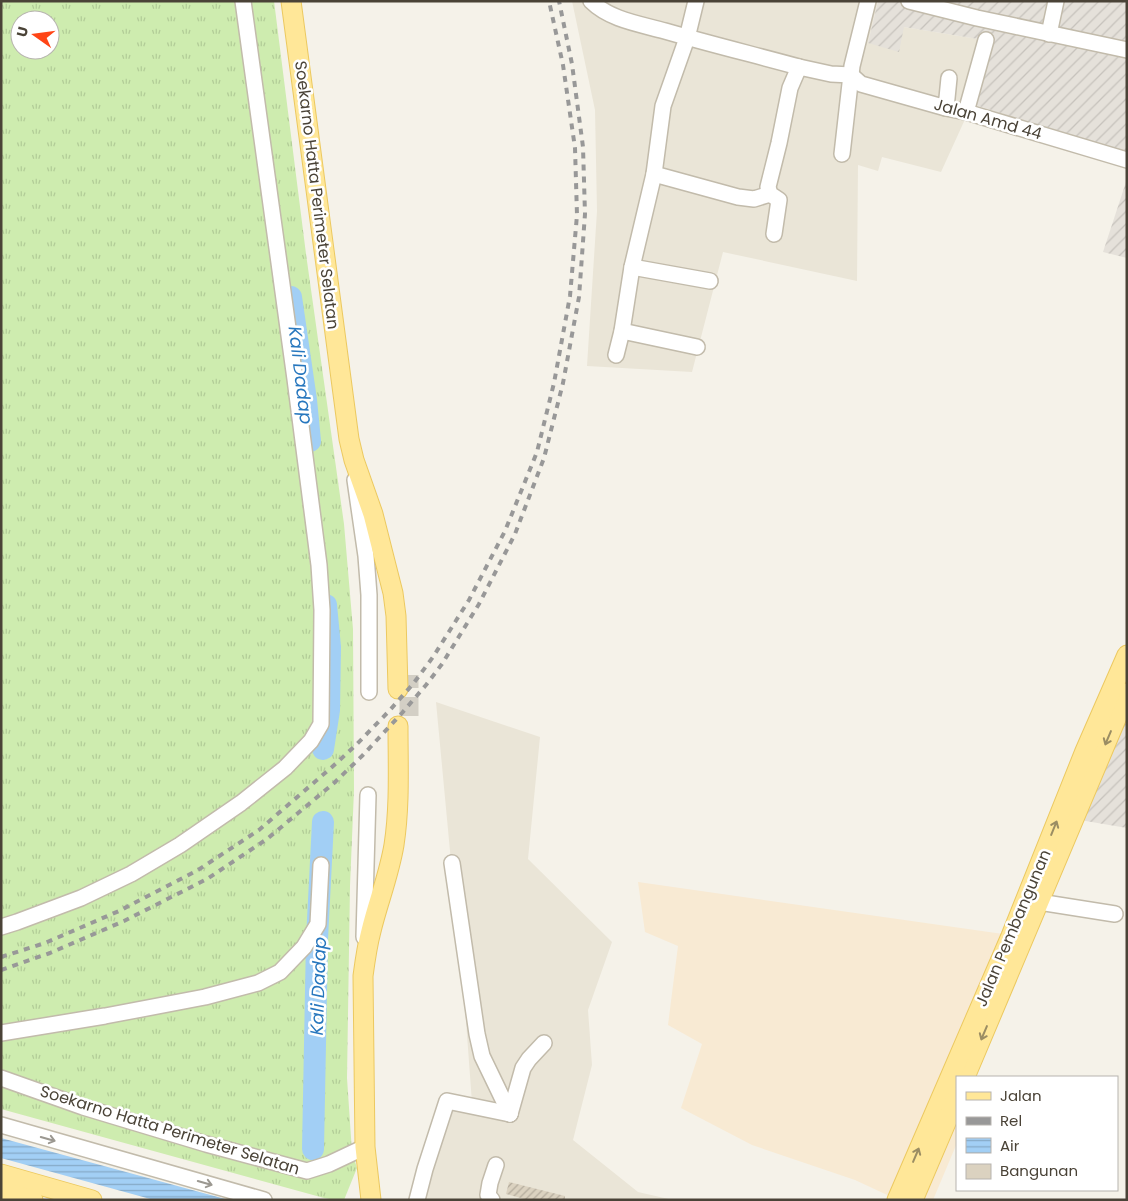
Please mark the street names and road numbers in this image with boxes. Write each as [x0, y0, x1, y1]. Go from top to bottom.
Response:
street label: Soekarno Hatta Perimeter Selatan [289, 59, 345, 331]
street label: Jalan Amd 44 [931, 93, 1045, 145]
street label: Jalan Pembangunan [970, 846, 1056, 1010]
street label: Soekarno Hatta Perimeter Selatan [37, 1079, 303, 1181]

